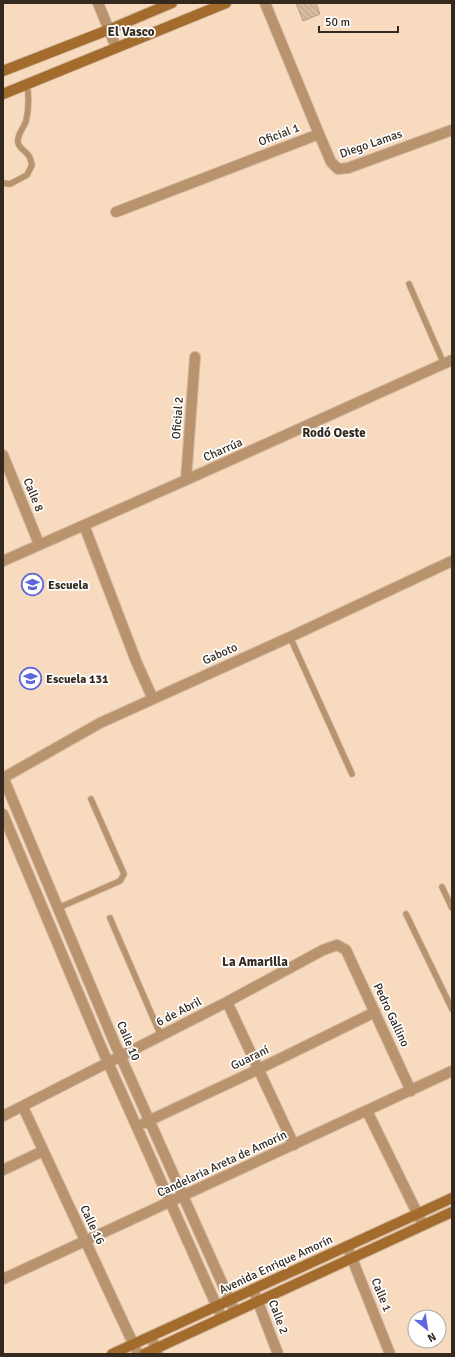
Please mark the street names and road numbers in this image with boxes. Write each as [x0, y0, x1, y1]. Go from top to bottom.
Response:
street label: Oficial 1 [256, 120, 302, 150]
street label: Diego Lamas [338, 126, 404, 162]
street label: Oficial 2 [169, 396, 187, 440]
street label: Charrúa [201, 435, 245, 465]
street label: Calle 8 [19, 476, 47, 514]
street label: Gaboto [200, 640, 240, 668]
street label: Pedro Gallino [370, 981, 412, 1049]
street label: 6 de Abril [154, 994, 205, 1030]
street label: Calle 10 [113, 1019, 143, 1063]
street label: Guaraní [228, 1042, 272, 1074]
street label: Candelaria Areta de Amorín [155, 1127, 289, 1201]
street label: Calle 16 [76, 1203, 108, 1247]
street label: Avenida Enrique Amorín [217, 1232, 335, 1298]
street label: Calle 1 [367, 1276, 395, 1314]
street label: Calle 2 [265, 1298, 291, 1336]

